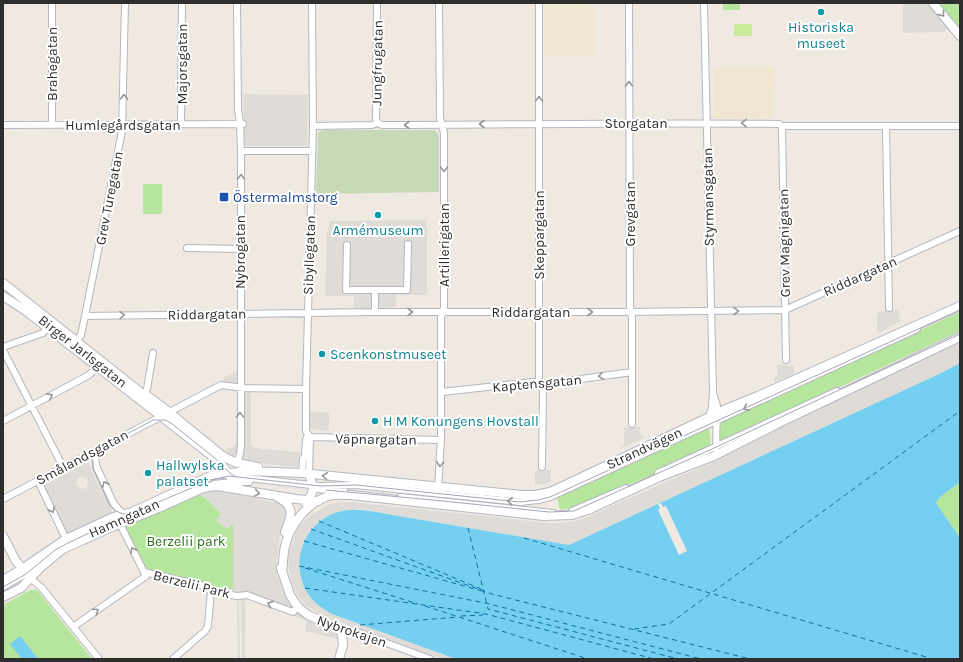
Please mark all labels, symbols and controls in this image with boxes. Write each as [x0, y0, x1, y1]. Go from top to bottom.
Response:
marker: Historiska museet [816, 7, 826, 17]
one-way arrow [937, 10, 944, 17]
place label: Historiska museet [788, 19, 854, 52]
street label: Jungfrugatan [368, 20, 387, 106]
street label: Majorsgatan [174, 23, 191, 105]
street label: Brahegatan [44, 27, 61, 101]
one-way arrow [625, 81, 633, 87]
one-way arrow [120, 94, 128, 100]
one-way arrow [535, 96, 543, 102]
street label: Storgatan [604, 115, 668, 132]
street label: Humlegårdsgatan [65, 117, 181, 134]
one-way arrow [741, 119, 747, 128]
one-way arrow [479, 120, 485, 128]
one-way arrow [404, 121, 410, 129]
street label: Styrmansgatan [699, 147, 718, 247]
street label: Grev Turegatan [92, 150, 127, 247]
one-way arrow [440, 166, 448, 172]
one-way arrow [237, 174, 245, 180]
street label: Grevgatan [622, 181, 639, 247]
street label: Grev Magnigatan [775, 188, 794, 298]
place label: Östermalmstorg [233, 189, 338, 206]
street label: Skeppargatan [531, 190, 548, 280]
marker: Östermalmstorg [218, 191, 230, 203]
street label: Artillerigatan [436, 203, 453, 287]
marker: Armémuseum [373, 210, 383, 220]
street label: Nybrogatan [232, 215, 249, 289]
street label: Sibyllegatan [300, 215, 319, 295]
place label: Armémuseum [332, 222, 424, 239]
street label: Riddargatan [821, 253, 900, 300]
street label: Riddargatan [492, 304, 570, 321]
street label: Riddargatan [167, 305, 247, 324]
one-way arrow [733, 307, 739, 315]
one-way arrow [407, 308, 413, 316]
one-way arrow [587, 308, 593, 316]
street label: Birger Jarlsgatan [35, 311, 130, 391]
one-way arrow [119, 311, 125, 319]
place label: Scenkonstmuseet [330, 346, 447, 363]
marker: Scenkonstmuseet [317, 349, 327, 359]
street label: Kaptensgatan [492, 371, 582, 396]
one-way arrow [598, 371, 604, 380]
one-way arrow [46, 393, 53, 400]
one-way arrow [743, 403, 751, 411]
one-way arrow [236, 412, 244, 418]
place label: H M Konungens Hovstall [383, 413, 539, 430]
marker: H M Konungens Hovstall [370, 416, 380, 426]
street label: Strandvägen [604, 424, 685, 473]
street label: Smålandsgatan [33, 426, 131, 489]
street label: Väpnargatan [335, 430, 417, 449]
place label: Hallwylska palatset [156, 457, 224, 490]
one-way arrow [436, 461, 444, 467]
marker: Hallwylska palatset [143, 468, 153, 478]
one-way arrow [322, 472, 328, 481]
one-way arrow [102, 481, 110, 489]
one-way arrow [253, 488, 260, 497]
street label: Hamngatan [86, 495, 162, 542]
one-way arrow [507, 497, 513, 506]
one-way arrow [47, 506, 55, 513]
park label: Berzelii park [146, 533, 226, 550]
one-way arrow [130, 547, 138, 554]
street label: Berzelii Park [152, 567, 232, 602]
one-way arrow [267, 600, 274, 608]
one-way arrow [92, 608, 99, 616]
street label: Nybrokajen [315, 612, 389, 651]

